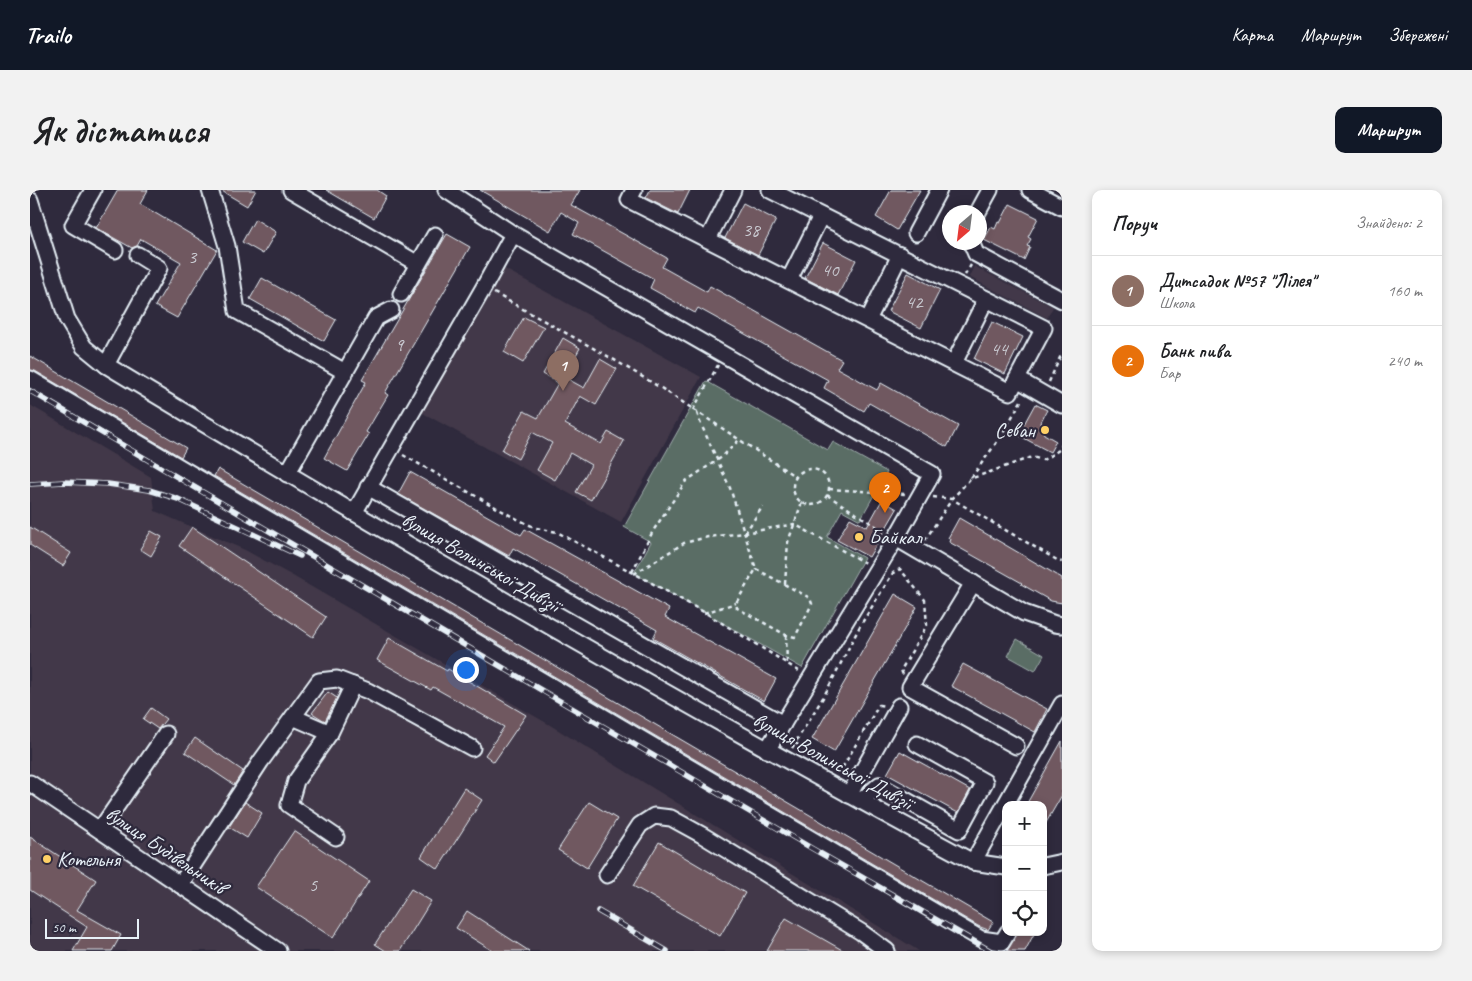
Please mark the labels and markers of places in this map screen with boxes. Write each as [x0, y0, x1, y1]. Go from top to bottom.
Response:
pin: 1 [547, 350, 579, 391]
place label: Севан [995, 417, 1037, 443]
marker: Севан [1039, 424, 1051, 436]
pin: 2 [869, 472, 901, 513]
place label: Байкал [869, 524, 923, 550]
marker: Байкал [853, 531, 865, 543]
place label: Котельня [57, 846, 122, 872]
marker: Котельня [41, 853, 53, 865]

